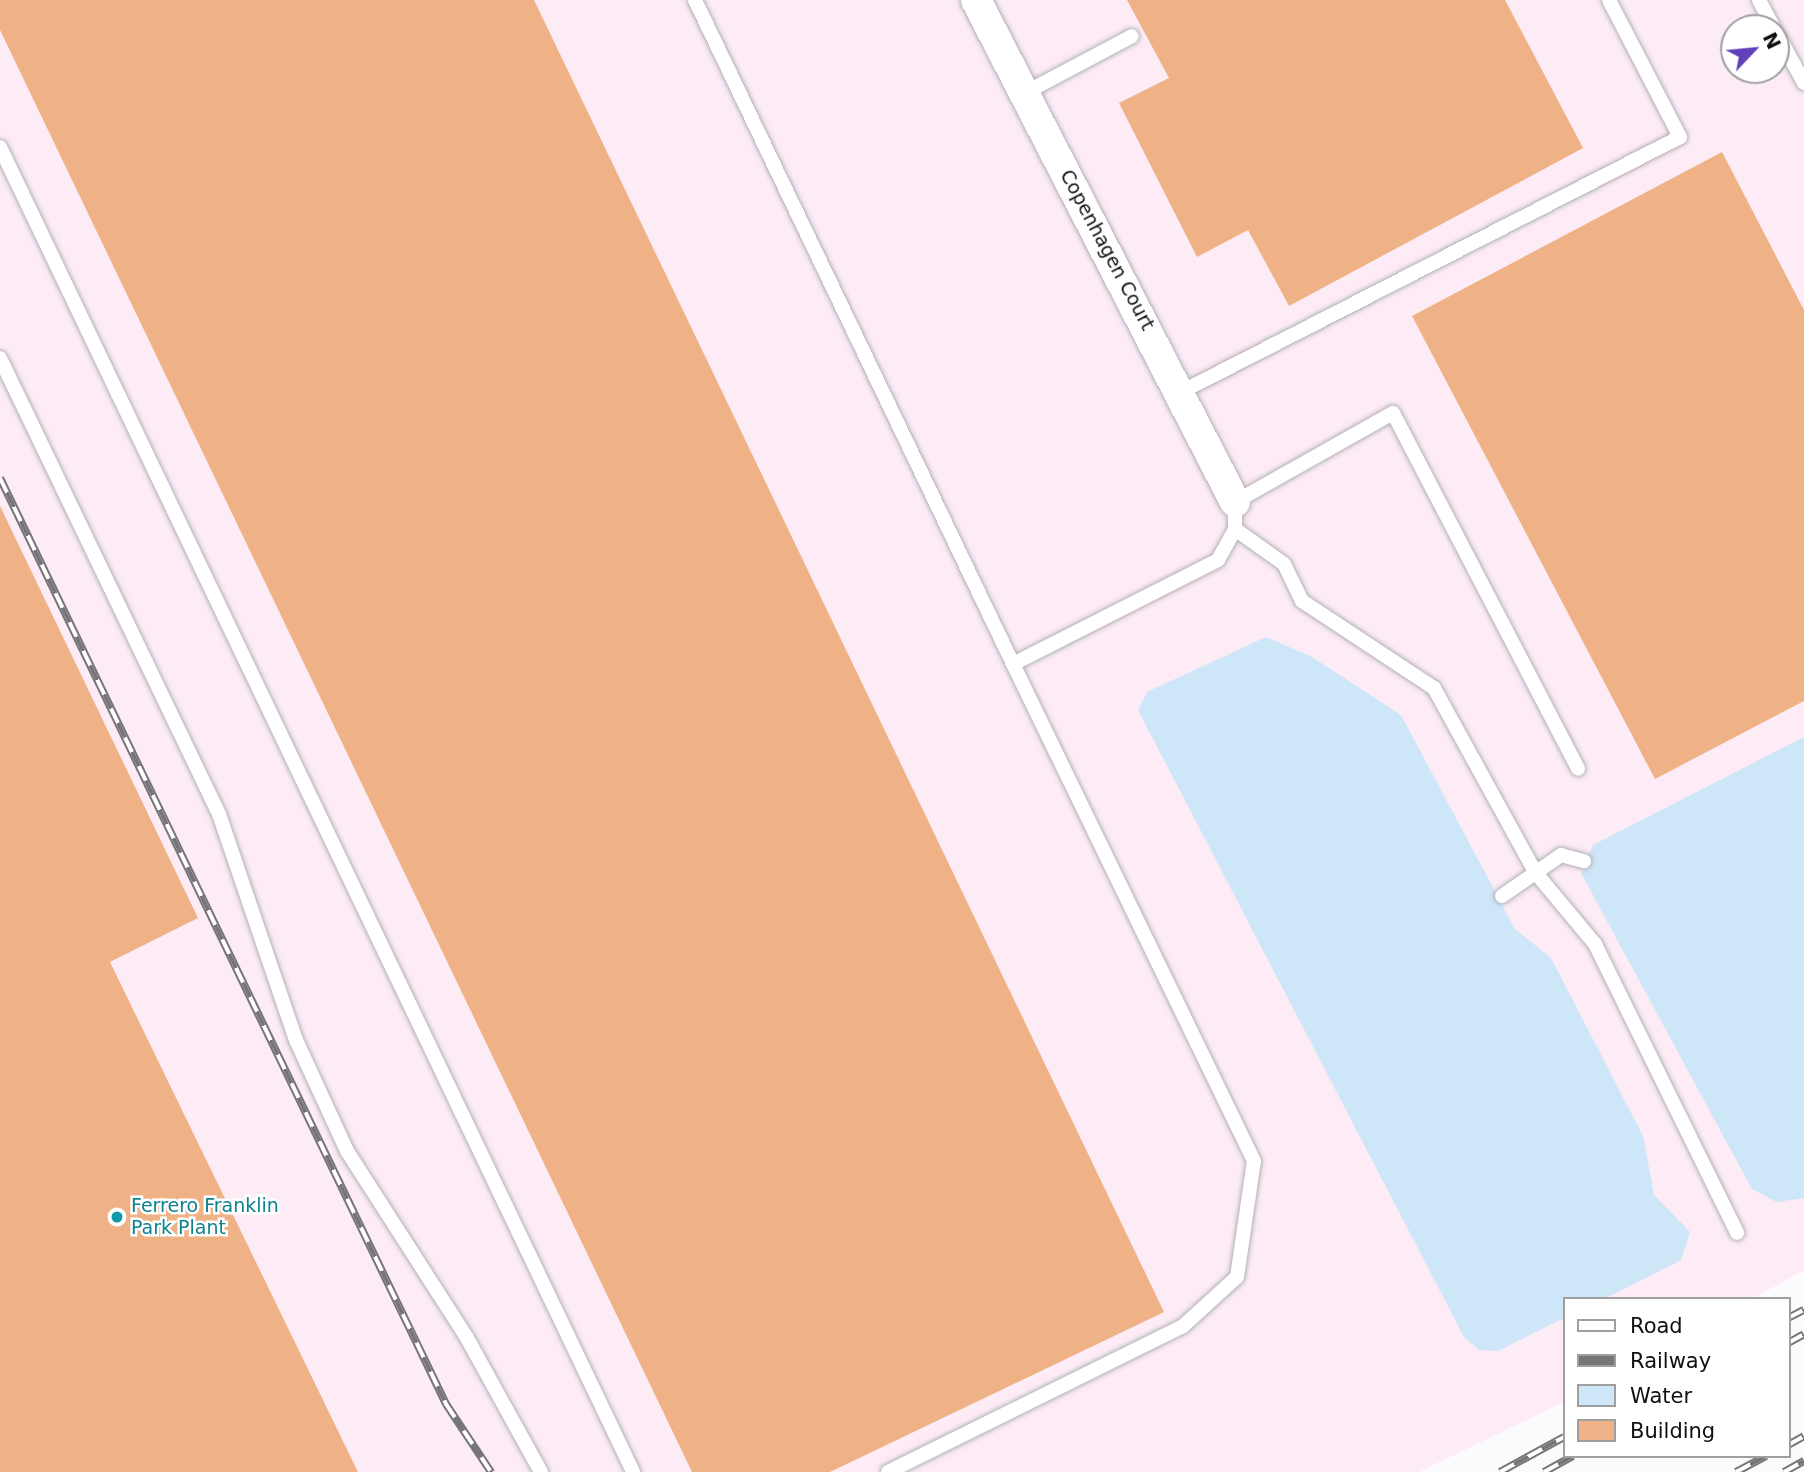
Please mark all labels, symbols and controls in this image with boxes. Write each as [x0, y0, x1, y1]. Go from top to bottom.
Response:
north arrow [1720, 14, 1790, 84]
text: N [1759, 29, 1785, 53]
street label: Copenhagen Court [1055, 166, 1159, 334]
place label: Ferrero Franklin Park Plant [131, 1195, 279, 1239]
marker: Ferrero Franklin Park Plant [109, 1209, 125, 1225]
legend [1562, 1297, 1790, 1458]
text: Road [1630, 1314, 1683, 1338]
text: Railway [1630, 1349, 1711, 1373]
text: Water [1630, 1384, 1692, 1408]
text: Building [1630, 1419, 1715, 1443]

